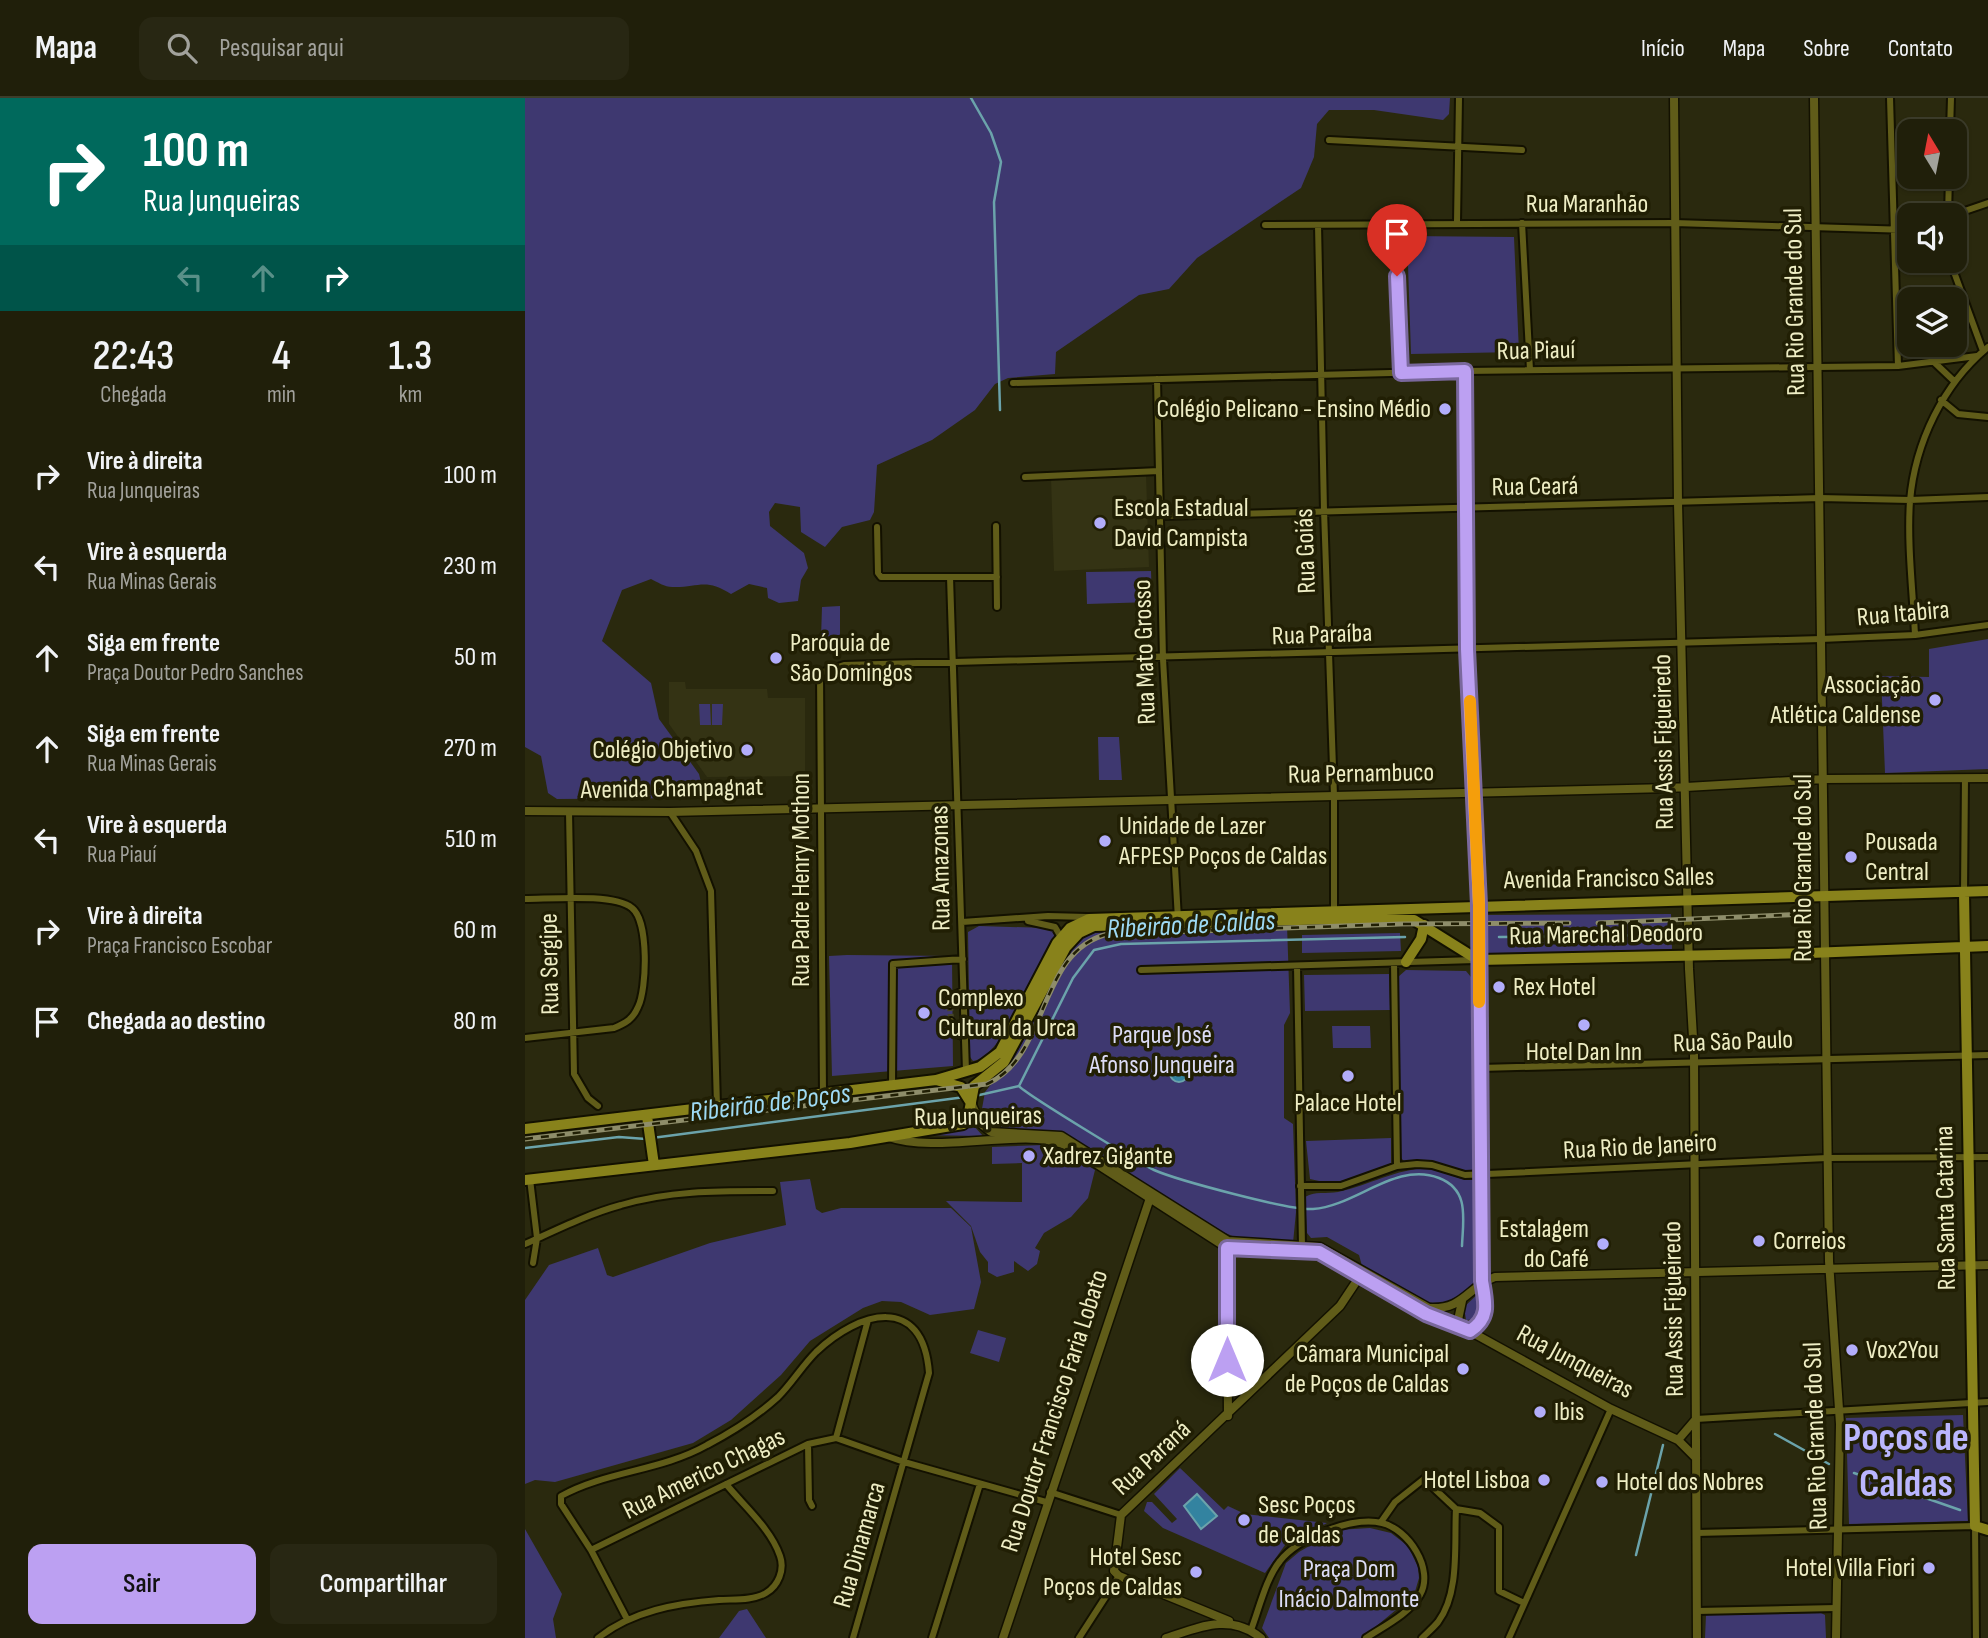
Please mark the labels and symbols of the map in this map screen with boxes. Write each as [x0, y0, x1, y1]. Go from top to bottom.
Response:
north arrow [1897, 119, 1967, 189]
street label: Rua Maranhão [1526, 189, 1648, 220]
pin [1367, 204, 1427, 276]
street label: Rua Rio Grande do Sul [1778, 208, 1812, 396]
street label: Rua Piauí [1496, 335, 1576, 367]
place label: Colégio Pelicano - Ensino Médio [1157, 394, 1431, 425]
marker: Colégio Pelicano - Ensino Médio [1437, 401, 1453, 417]
street label: Rua Ceará [1491, 471, 1579, 503]
place label: Escola Estadual David Campista [1114, 493, 1249, 554]
street label: Rua Goiás [1289, 508, 1323, 594]
marker: Escola Estadual David Campista [1092, 515, 1108, 531]
street label: Rua Mato Grosso [1127, 579, 1163, 725]
street label: Rua Itabira [1855, 595, 1951, 633]
street label: Rua Paraíba [1271, 618, 1373, 652]
place label: Paróquia de São Domingos [790, 628, 913, 689]
marker: Paróquia de São Domingos [768, 650, 784, 666]
street label: Rua Assis Figueiredo [1647, 654, 1681, 830]
place label: Associação Atlética Caldense [1769, 670, 1921, 731]
marker: Associação Atlética Caldense [1927, 692, 1943, 708]
place label: Colégio Objetivo [592, 735, 733, 766]
marker: Colégio Objetivo [739, 742, 755, 758]
street label: Rua Pernambuco [1287, 757, 1435, 791]
street label: Avenida Champagnat [579, 772, 764, 806]
street label: Rua Padre Henry Mothon [786, 773, 817, 987]
street label: Rua Rio Grande do Sul [1788, 774, 1819, 962]
street label: Rua Amazonas [924, 805, 958, 931]
place label: Unidade de Lazer AFPESP Poços de Caldas [1118, 811, 1327, 872]
place label: Pousada Central [1865, 827, 1938, 888]
marker: Unidade de Lazer AFPESP Poços de Caldas [1097, 833, 1113, 849]
marker: Pousada Central [1843, 849, 1859, 865]
street label: Avenida Francisco Salles [1503, 862, 1714, 896]
water label: Ribeirão de Caldas [1106, 904, 1276, 946]
street label: Rua Sergipe [534, 913, 566, 1015]
street label: Rua Marechal Deodoro [1509, 918, 1703, 952]
place label: Rex Hotel [1513, 972, 1596, 1003]
marker: Rex Hotel [1491, 979, 1507, 995]
place label: Complexo Cultural da Urca [938, 983, 1076, 1044]
marker: Complexo Cultural da Urca [916, 1005, 932, 1021]
marker: Hotel Dan Inn [1576, 1017, 1592, 1033]
park label: Parque José Afonso Junqueira [1088, 1020, 1235, 1081]
street label: Rua São Paulo [1672, 1024, 1794, 1060]
place label: Hotel Dan Inn [1526, 1037, 1642, 1068]
marker: Palace Hotel [1340, 1068, 1356, 1084]
water label: Ribeirão de Poços [688, 1077, 852, 1129]
place label: Palace Hotel [1294, 1088, 1402, 1119]
street label: Rua Junqueiras [914, 1100, 1042, 1134]
street label: Rua Santa Catarina [1929, 1125, 1963, 1291]
street label: Rua Rio de Janeiro [1562, 1127, 1718, 1167]
place label: Xadrez Gigante [1042, 1141, 1173, 1172]
marker: Xadrez Gigante [1021, 1148, 1037, 1164]
place label: Estalagem do Café [1499, 1214, 1589, 1275]
street label: Rua Assis Figueiredo [1657, 1221, 1691, 1397]
place label: Correios [1773, 1226, 1846, 1257]
marker: Correios [1751, 1233, 1767, 1249]
marker: Estalagem do Café [1595, 1236, 1611, 1252]
street label: Rua Doutor Francisco Faria Lobato [995, 1266, 1115, 1556]
street label: Rua Junqueiras [1511, 1318, 1639, 1406]
position arrow [1190, 1323, 1264, 1397]
place label: Vox2You [1866, 1335, 1939, 1366]
place label: Câmara Municipal de Poços de Caldas [1285, 1339, 1449, 1400]
street label: Rua Rio Grande do Sul [1797, 1341, 1835, 1531]
marker: Vox2You [1844, 1342, 1860, 1358]
marker: Câmara Municipal de Poços de Caldas [1455, 1361, 1471, 1377]
place label: Ibis [1554, 1397, 1584, 1428]
marker: Ibis [1532, 1404, 1548, 1420]
street label: Rua Paraná [1106, 1414, 1198, 1502]
district label: Poços de Caldas [1843, 1414, 1969, 1508]
street label: Rua Americo Chagas [618, 1421, 790, 1527]
place label: Hotel Lisboa [1424, 1465, 1530, 1496]
place label: Hotel dos Nobres [1616, 1467, 1764, 1498]
marker: Hotel Lisboa [1536, 1472, 1552, 1488]
marker: Hotel dos Nobres [1594, 1474, 1610, 1490]
street label: Rua Dinamarca [827, 1478, 893, 1612]
place label: Sesc Poços de Caldas [1258, 1490, 1356, 1551]
marker: Sesc Poços de Caldas [1236, 1512, 1252, 1528]
place label: Hotel Sesc Poços de Caldas [1043, 1542, 1182, 1603]
place label: Hotel Villa Fiori [1785, 1553, 1915, 1584]
park label: Praça Dom Inácio Dalmonte [1279, 1554, 1419, 1615]
marker: Hotel Villa Fiori [1921, 1560, 1937, 1576]
marker: Hotel Sesc Poços de Caldas [1188, 1564, 1204, 1580]

